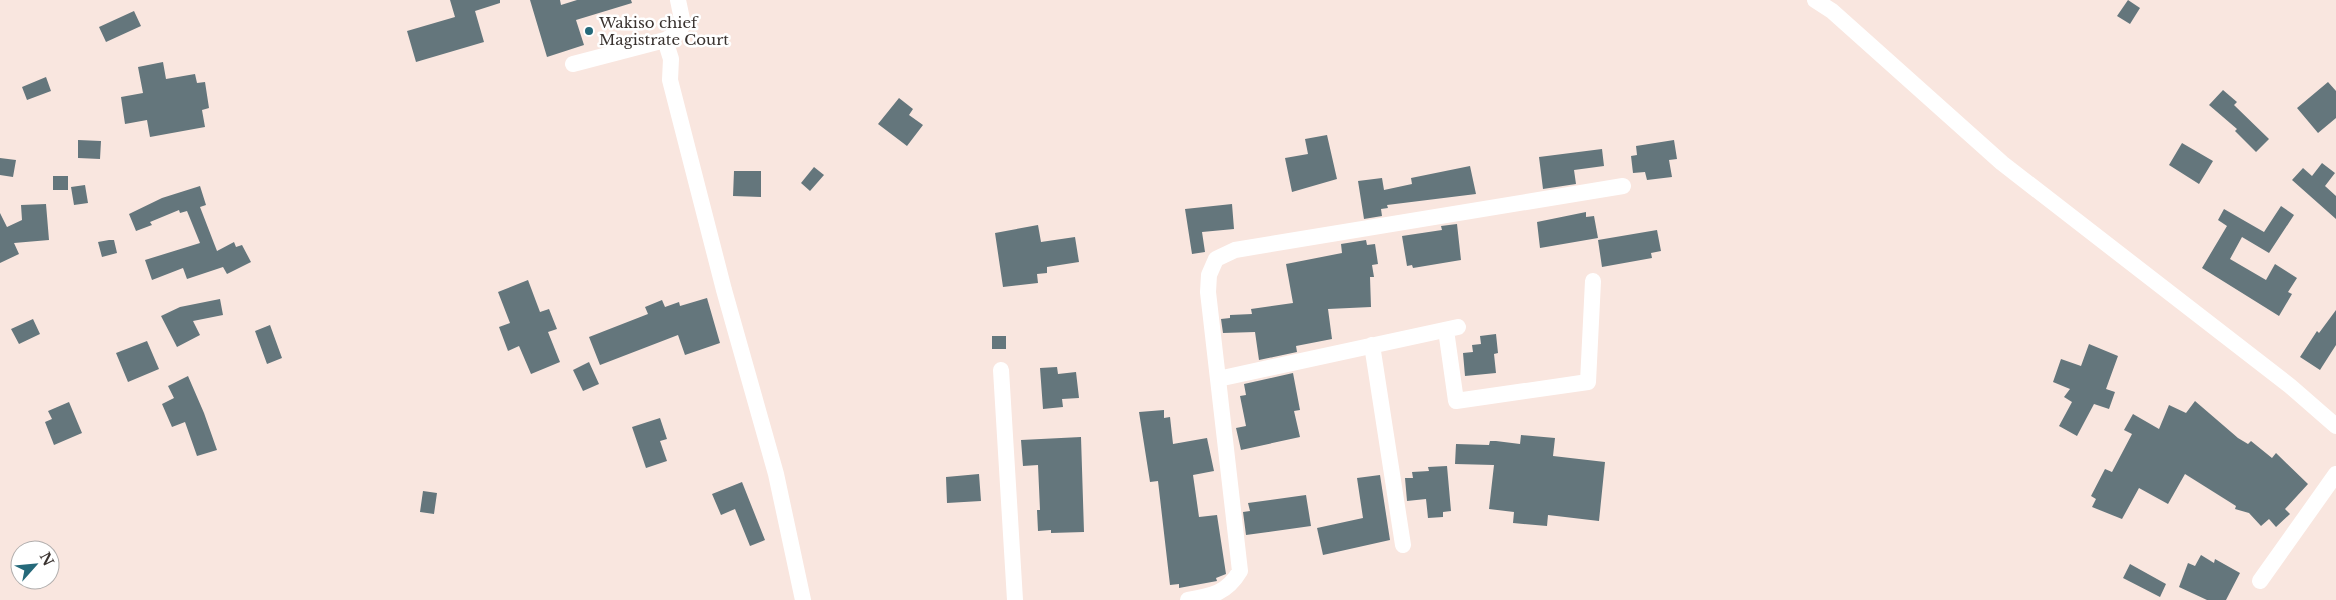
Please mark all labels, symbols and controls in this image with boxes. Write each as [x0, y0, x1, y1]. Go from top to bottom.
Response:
place label: Wakiso chief Magistrate Court [598, 13, 729, 49]
marker: Wakiso chief Magistrate Court [583, 25, 595, 37]
north arrow [10, 540, 60, 590]
text: N [36, 549, 58, 569]

